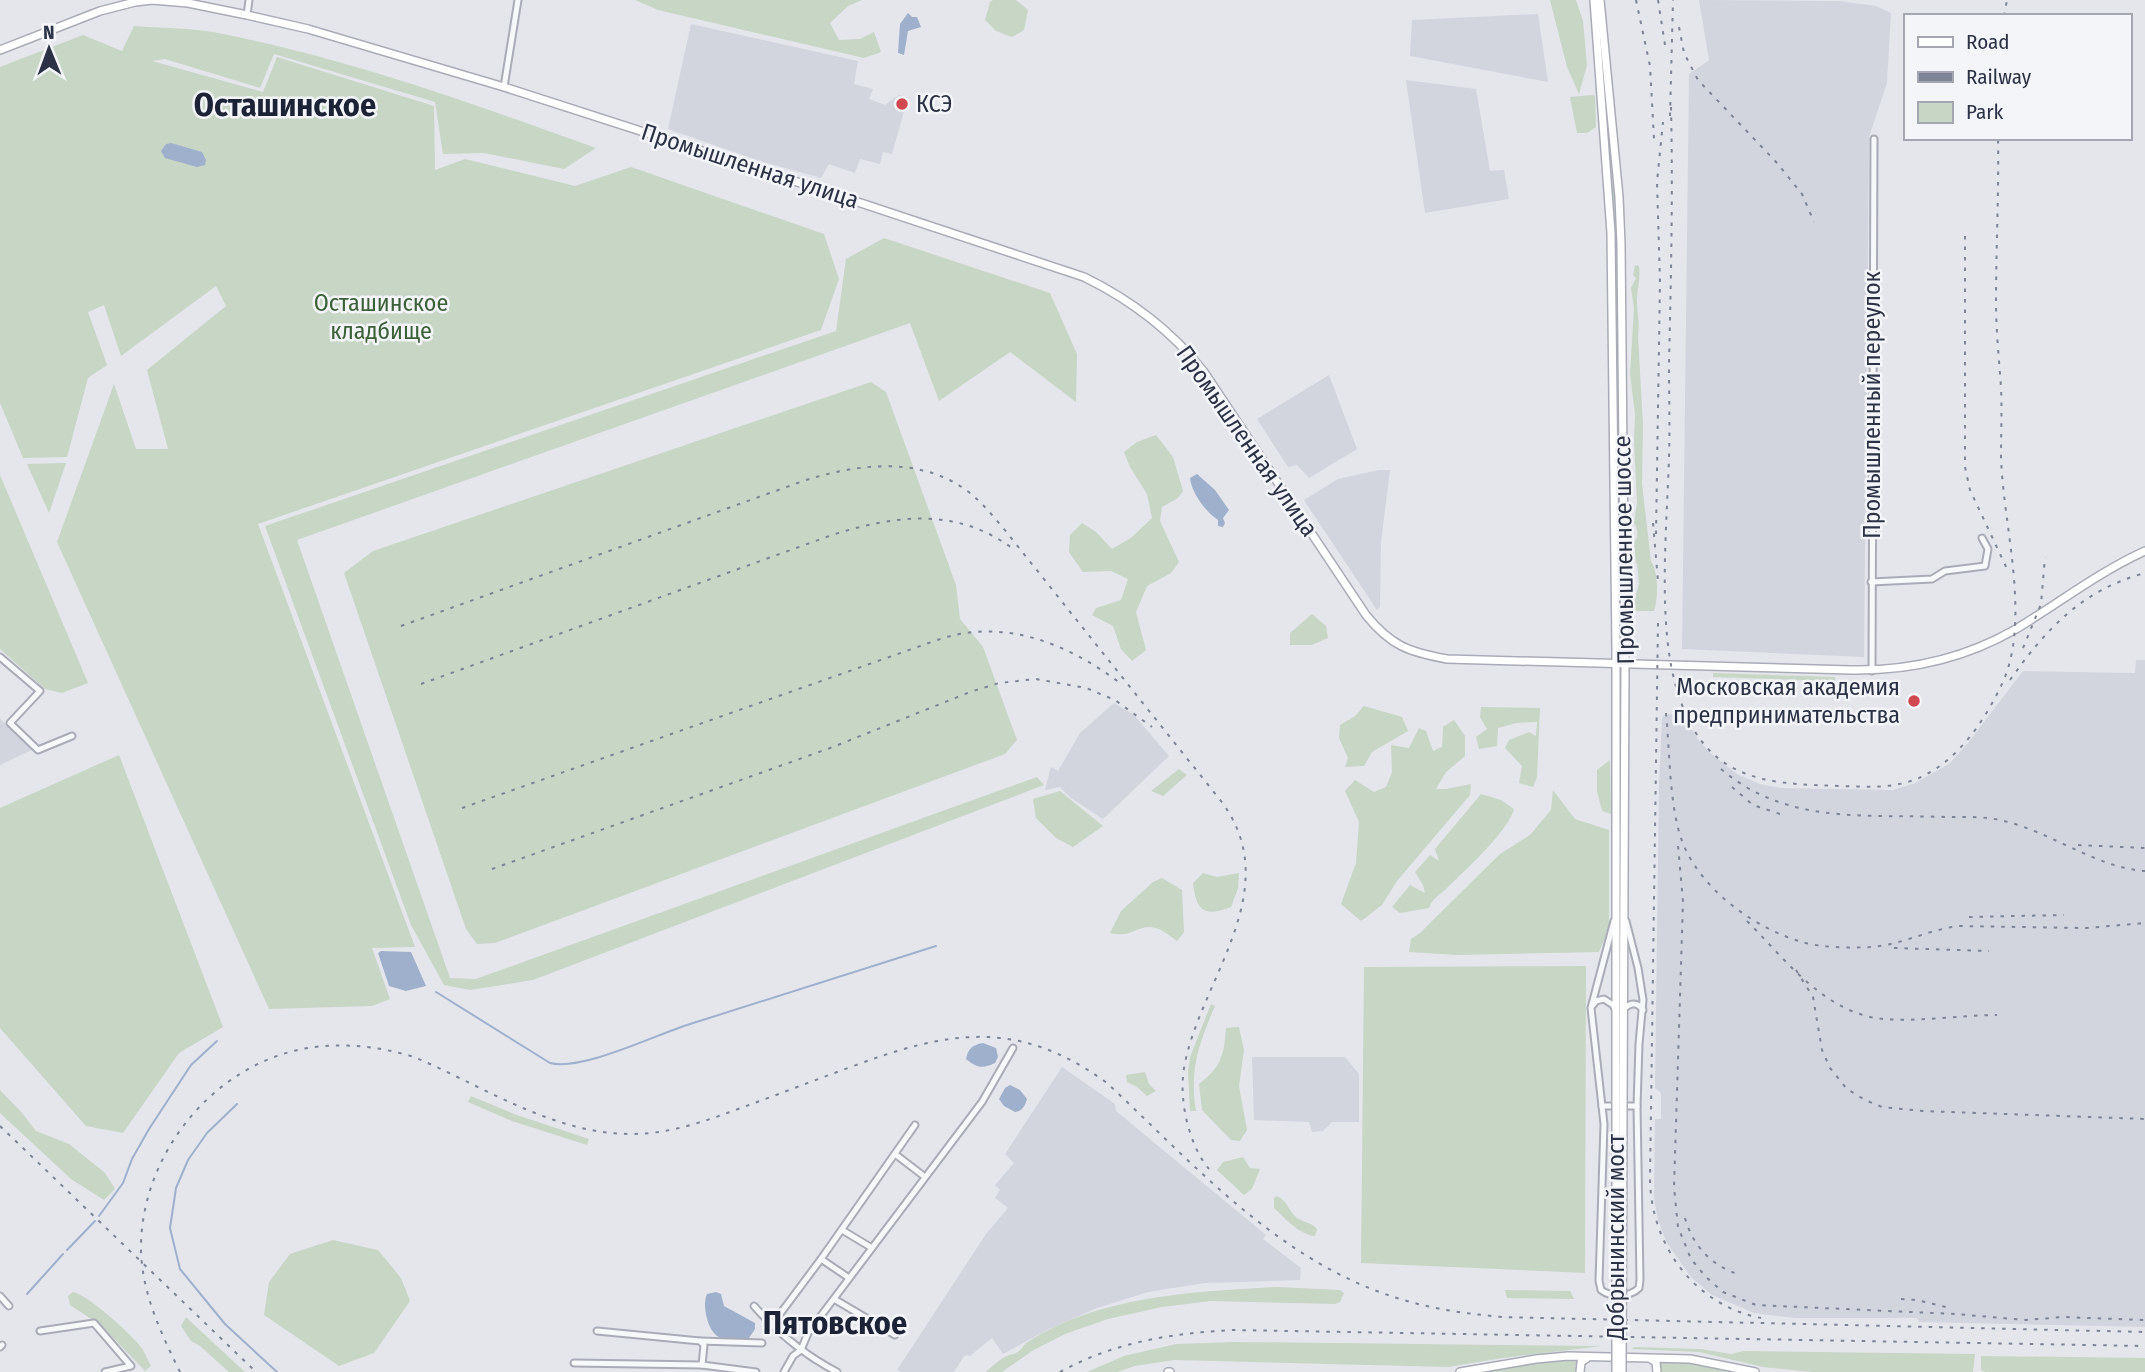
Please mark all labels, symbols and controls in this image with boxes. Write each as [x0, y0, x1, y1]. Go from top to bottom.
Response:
north arrow [14, 14, 84, 84]
legend [1904, 14, 2131, 140]
text: N [43, 21, 55, 44]
text: Road [1966, 29, 2010, 55]
text: Railway [1966, 64, 2032, 90]
district label: Осташинское [194, 86, 376, 124]
place label: КСЭ [916, 90, 952, 118]
marker: КСЭ [894, 96, 910, 112]
text: Park [1966, 99, 2004, 125]
street label: Промышленная улица [638, 118, 862, 214]
street label: Промышленный переулок [1858, 270, 1886, 539]
park label: Осташинское кладбище [314, 289, 448, 345]
street label: Промышленная улица [1170, 340, 1324, 542]
street label: Промышленное шоссе [1608, 435, 1640, 665]
place label: Московская академия предпринимательства [1673, 673, 1900, 729]
marker: Московская академия предпринимательства [1906, 693, 1922, 709]
street label: Добрынинский мост [1602, 1134, 1630, 1341]
district label: Пятовское [763, 1304, 907, 1342]

